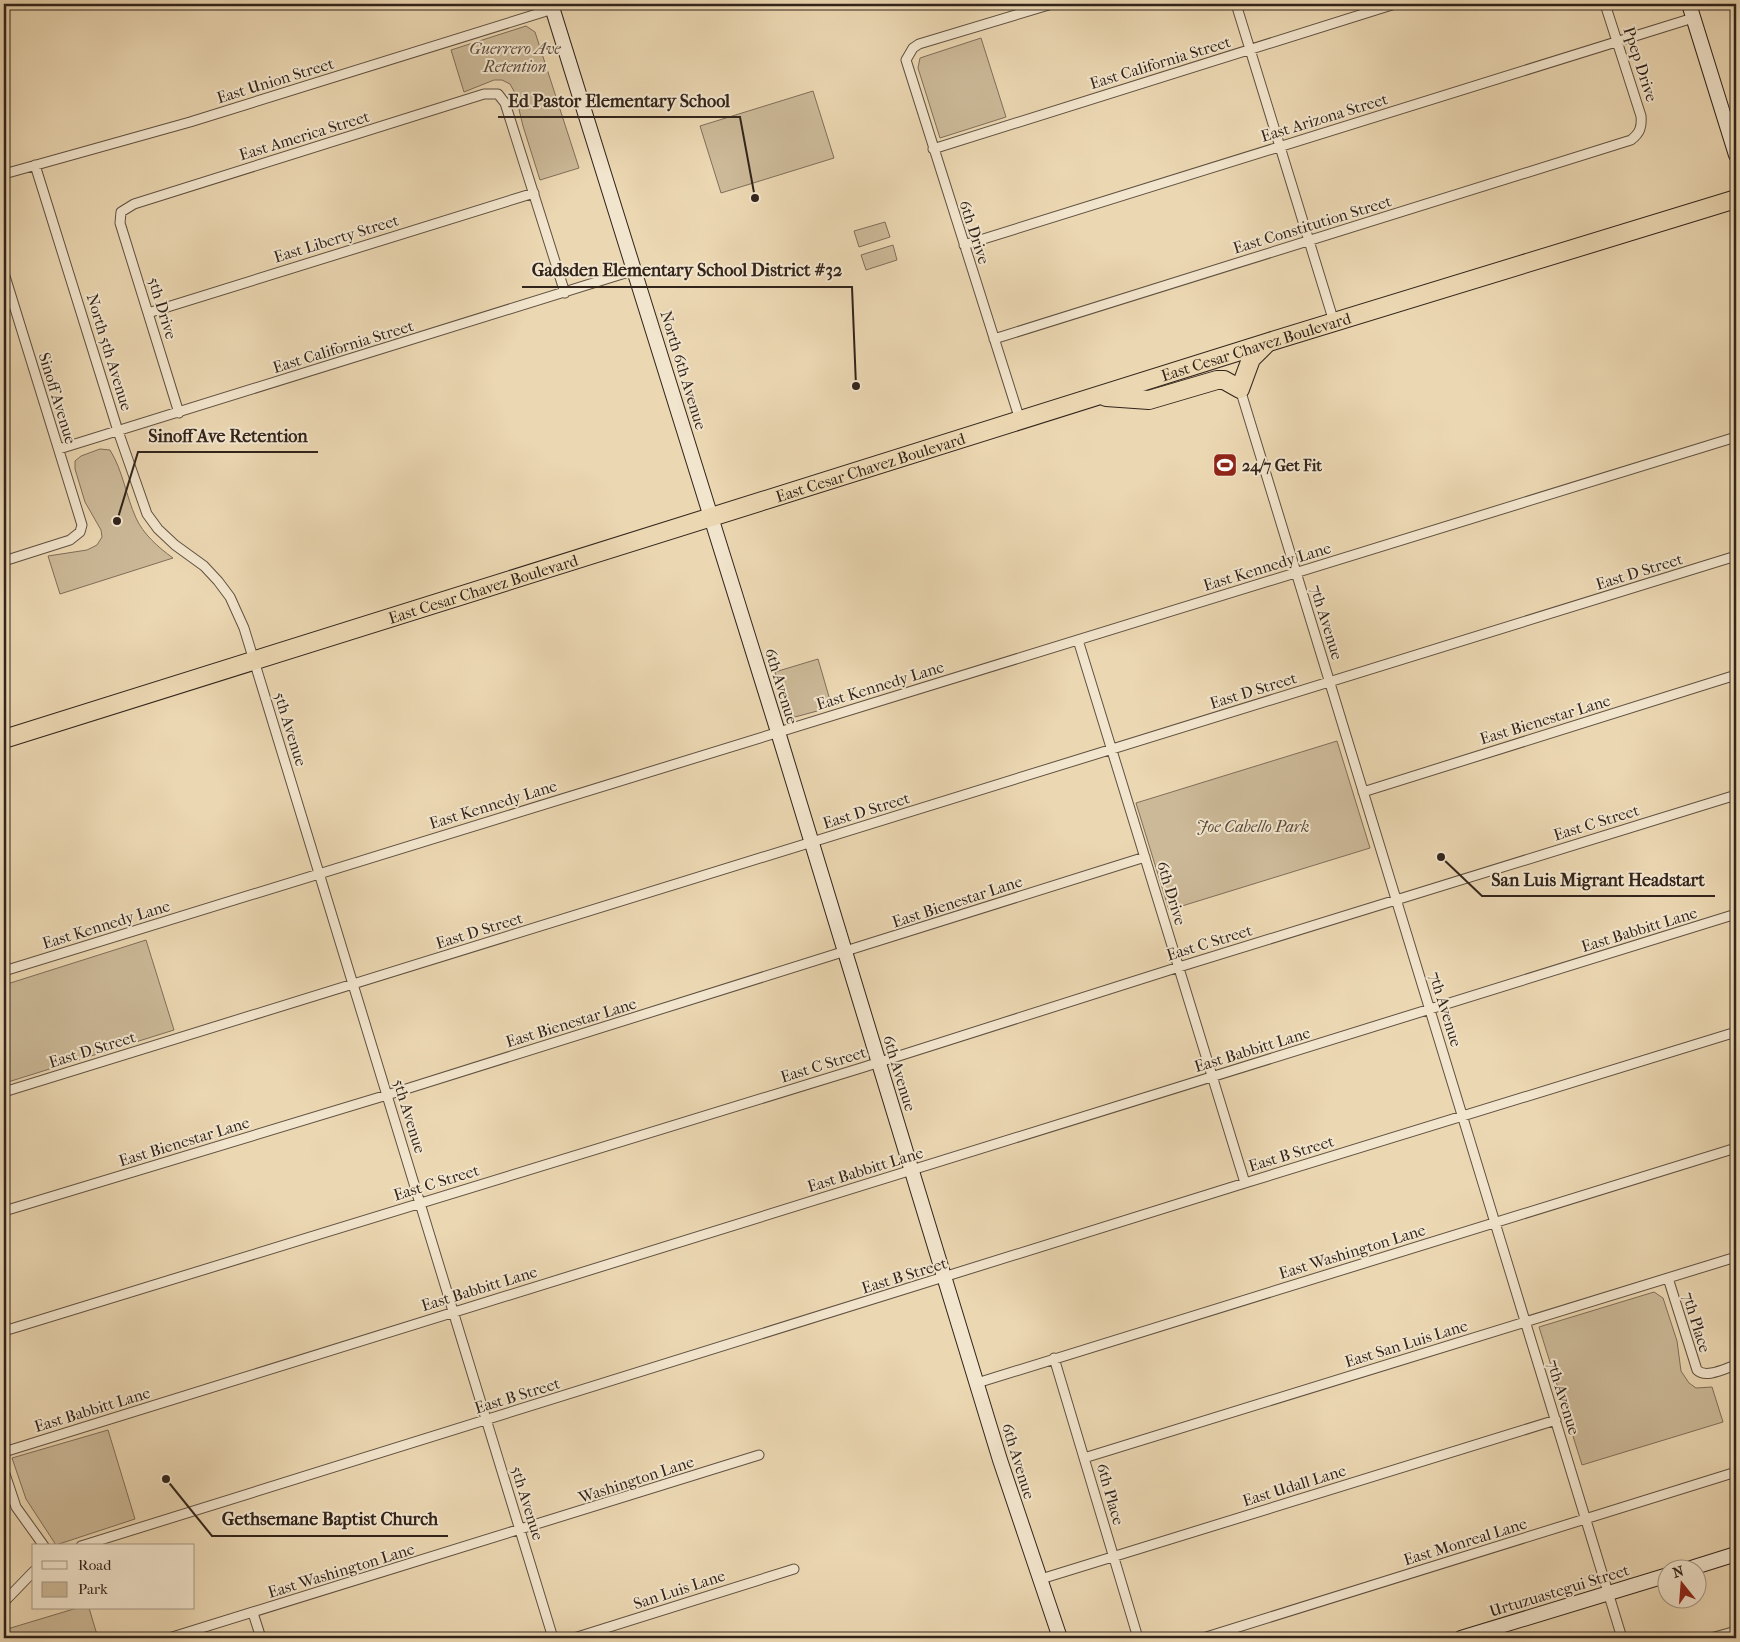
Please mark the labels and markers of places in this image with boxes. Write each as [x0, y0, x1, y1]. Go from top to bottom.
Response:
callout: Ed Pastor Elementary School [498, 84, 740, 117]
callout: Gadsden Elementary School District #32 [522, 254, 852, 287]
callout: Sinoff Ave Retention [138, 419, 318, 452]
sports icon: 24/7 Get Fit [1212, 452, 1238, 478]
place label: 24/7 Get Fit [1242, 456, 1322, 476]
callout: San Luis Migrant Headstart [1482, 863, 1715, 896]
callout: Gethsemane Baptist Church [212, 1503, 448, 1536]

